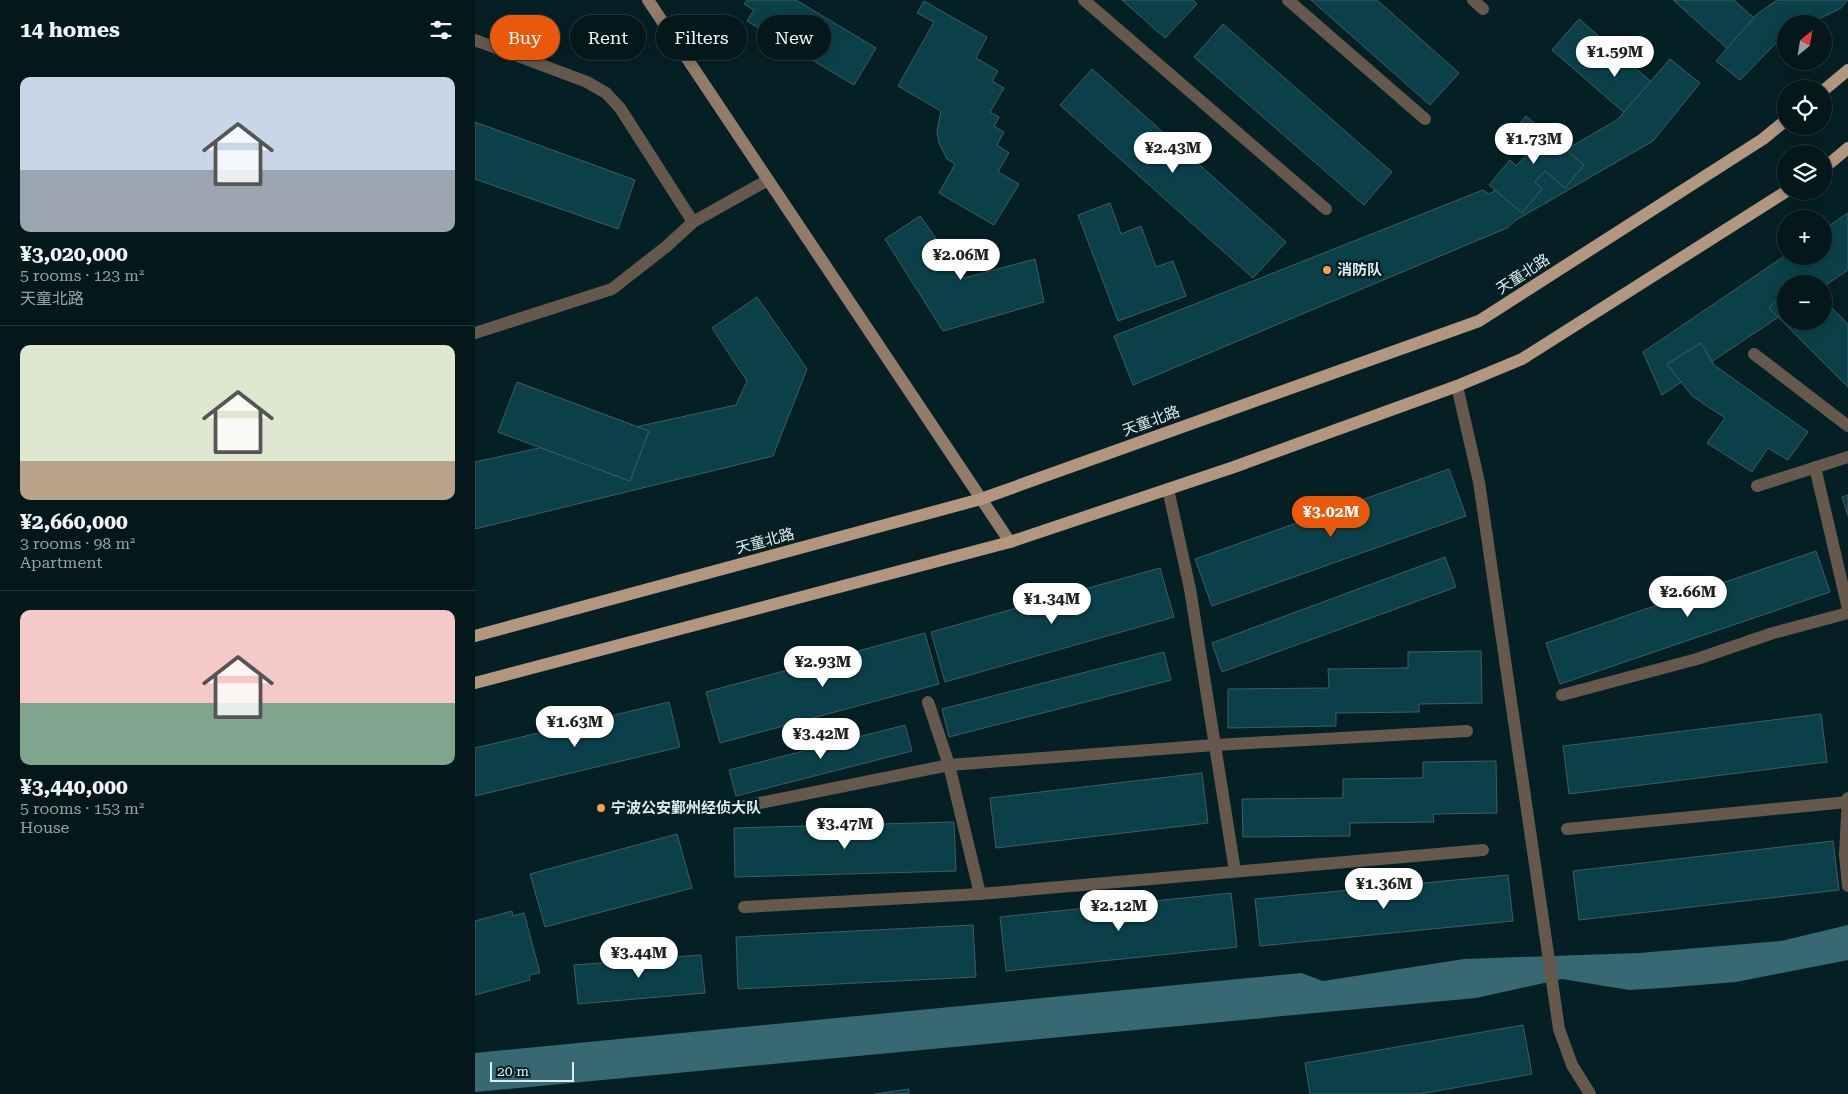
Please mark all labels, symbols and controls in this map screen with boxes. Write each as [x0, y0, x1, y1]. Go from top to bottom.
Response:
chip: Buy [490, 15, 560, 60]
chip: Rent [570, 15, 646, 60]
chip: Filters [656, 15, 747, 60]
chip: New [757, 15, 831, 60]
north arrow [1777, 15, 1833, 70]
map controls [1777, 15, 1832, 330]
icon: filters [427, 16, 455, 44]
text: 14 homes [20, 18, 120, 42]
pin: ¥1.59M [1574, 36, 1656, 78]
text: ¥1.59M [1587, 42, 1643, 61]
button: locate [1777, 80, 1832, 135]
icon: home [193, 109, 283, 199]
pin: ¥1.73M [1493, 122, 1575, 165]
text: ¥1.73M [1506, 129, 1562, 148]
pin: ¥2.43M [1132, 132, 1214, 174]
text: ¥2.43M [1145, 138, 1201, 157]
button: layers [1777, 145, 1832, 200]
button: + [1777, 210, 1832, 265]
pin: ¥2.06M [920, 238, 1002, 281]
text: ¥3,020,000 [20, 242, 128, 266]
text: ¥2.06M [933, 245, 989, 264]
street label: 天童北路 [1493, 250, 1553, 298]
place label: 消防队 [1337, 261, 1382, 279]
marker: 消防队 [1321, 264, 1333, 276]
text: 5 rooms · 123 m² [20, 266, 144, 285]
button: − [1777, 275, 1832, 330]
text: 天童北路 [20, 289, 84, 308]
icon: home [193, 377, 283, 467]
street label: 天童北路 [1120, 402, 1182, 440]
pin: ¥3.02M [1290, 496, 1372, 538]
text: ¥3.02M [1303, 502, 1359, 521]
text: ¥2,660,000 [20, 510, 128, 534]
street label: 天童北路 [734, 525, 796, 557]
text: 3 rooms · 98 m² [20, 534, 135, 553]
text: Apartment [20, 553, 103, 572]
pin: ¥2.66M [1647, 576, 1729, 618]
pin: ¥1.34M [1011, 582, 1093, 625]
text: ¥2.66M [1660, 582, 1716, 601]
text: ¥1.34M [1024, 589, 1080, 608]
icon: home [193, 642, 283, 732]
pin: ¥2.93M [782, 646, 864, 688]
text: ¥2.93M [795, 652, 851, 671]
pin: ¥1.63M [534, 706, 616, 748]
text: ¥1.63M [547, 712, 603, 731]
pin: ¥3.42M [780, 718, 862, 760]
text: ¥3.42M [793, 724, 849, 743]
text: ¥3,440,000 [20, 775, 128, 799]
text: 5 rooms · 153 m² [20, 799, 144, 818]
place label: 宁波公安鄞州经侦大队 [611, 799, 761, 817]
marker: 宁波公安鄞州经侦大队 [595, 802, 607, 814]
pin: ¥3.47M [804, 808, 886, 850]
text: ¥3.47M [817, 814, 873, 833]
text: House [20, 818, 69, 837]
pin: ¥1.36M [1343, 868, 1425, 910]
text: ¥1.36M [1356, 874, 1412, 893]
pin: ¥2.12M [1078, 890, 1160, 932]
text: ¥2.12M [1091, 896, 1147, 915]
pin: ¥3.44M [598, 936, 680, 979]
text: ¥3.44M [611, 943, 667, 962]
scale bar [490, 1059, 574, 1082]
text: 20 m [497, 1063, 529, 1079]

